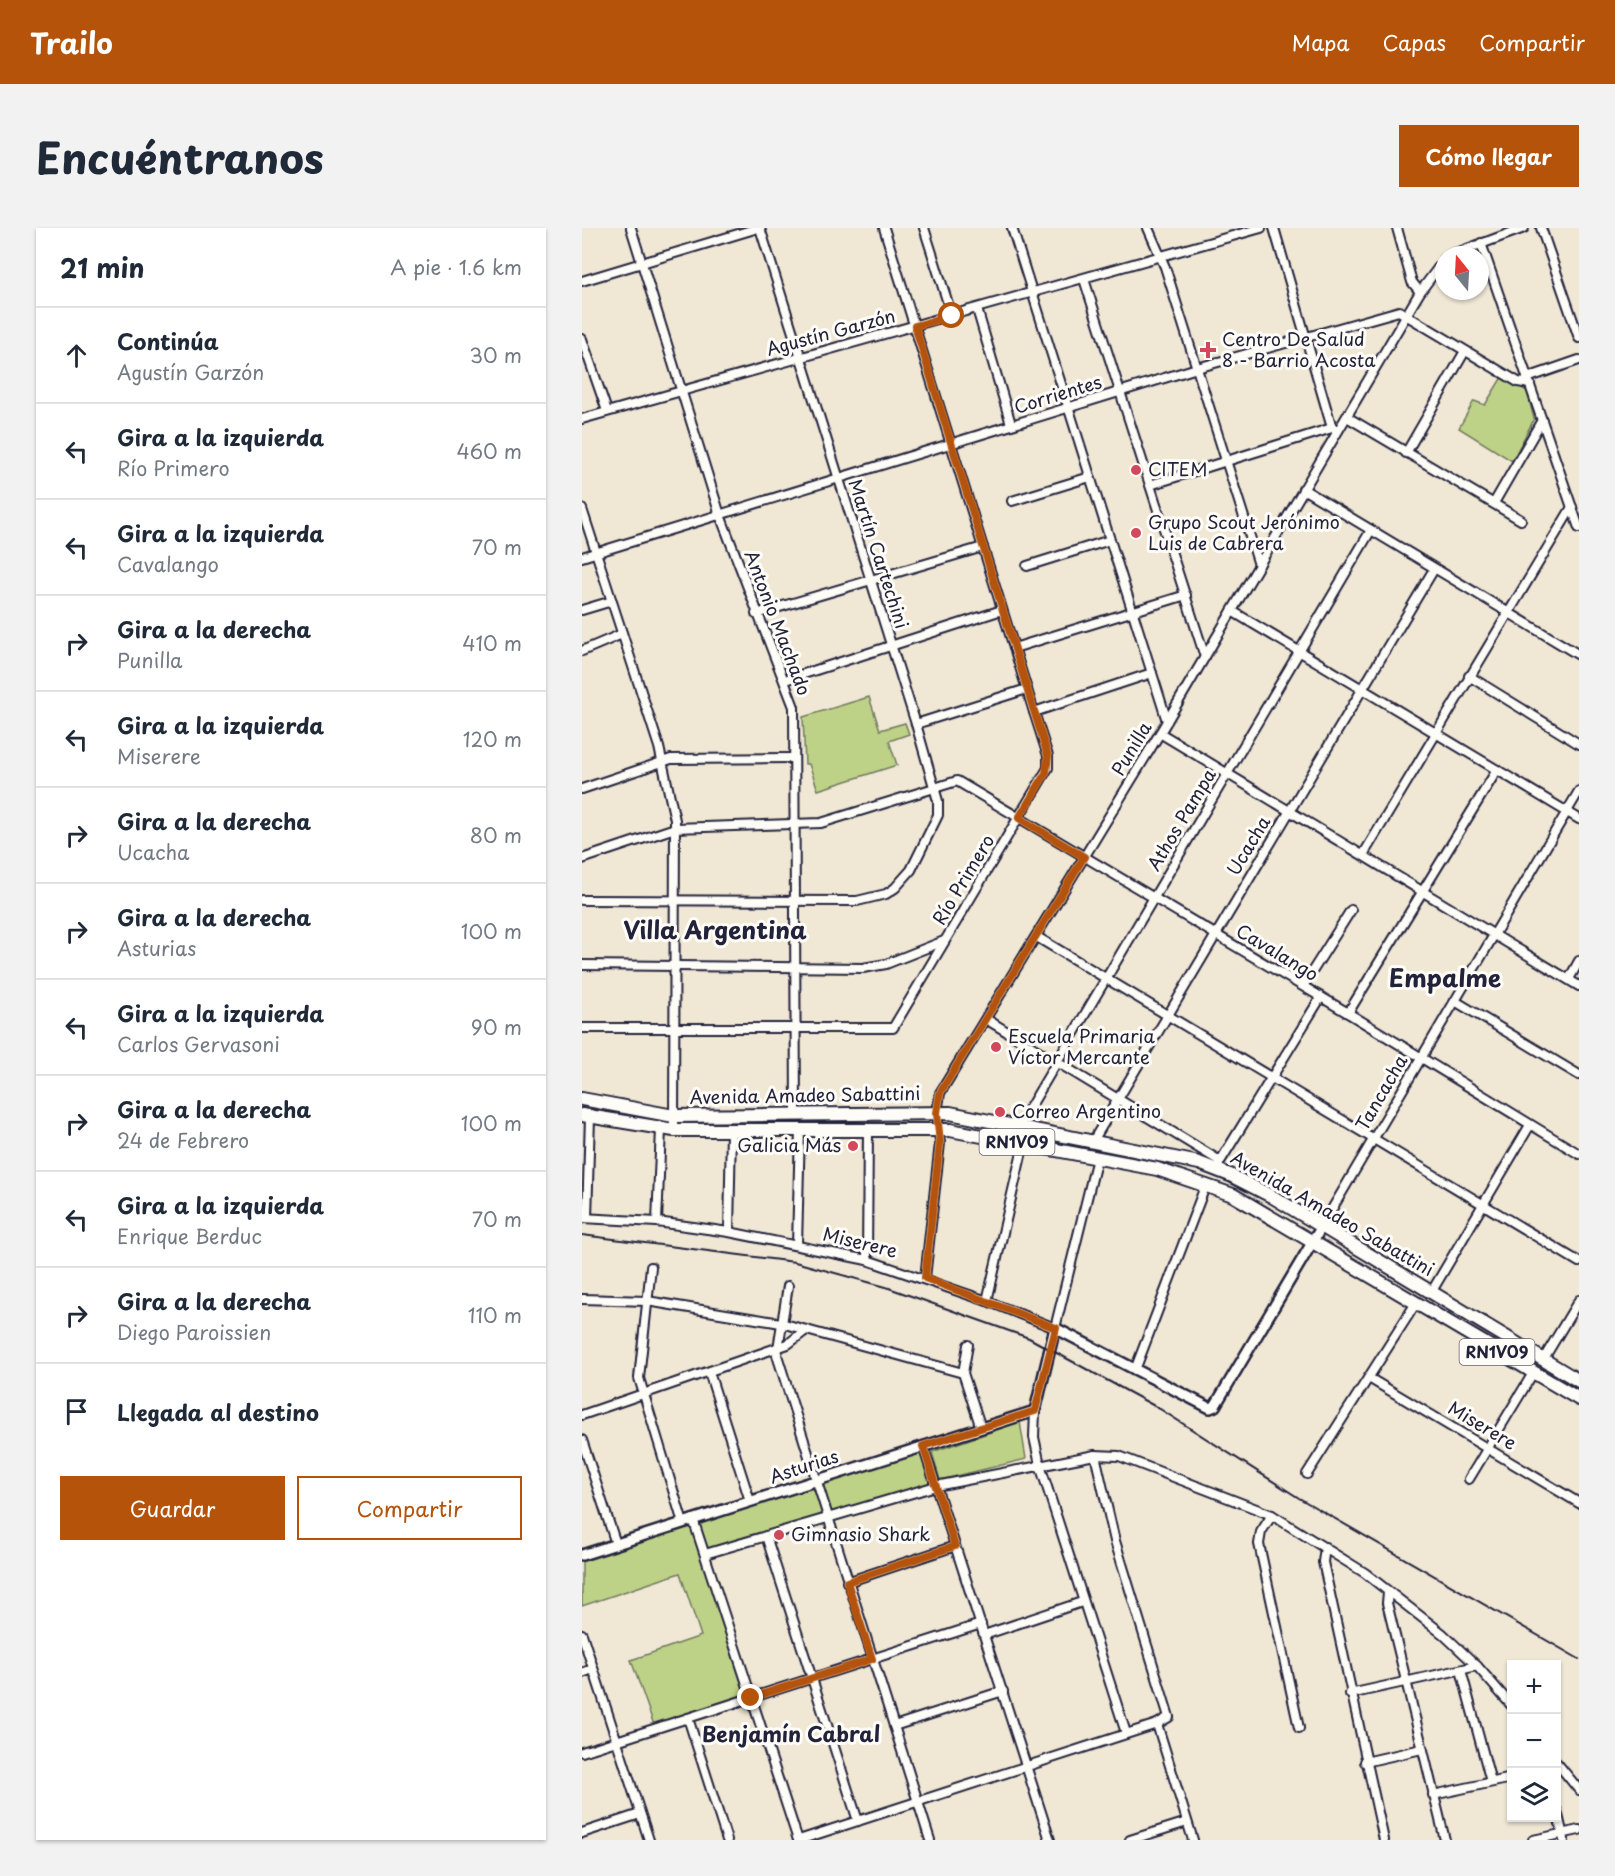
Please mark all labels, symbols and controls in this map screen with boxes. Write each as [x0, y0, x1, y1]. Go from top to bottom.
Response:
text: Trailo [30, 21, 113, 64]
text: Mapa [1292, 26, 1350, 58]
text: Capas [1383, 26, 1446, 58]
text: Compartir [1479, 26, 1585, 58]
text: Encuéntranos [36, 125, 324, 188]
button: Cómo llegar [1399, 125, 1579, 187]
north arrow [1435, 246, 1489, 300]
text: 21 min [60, 248, 145, 287]
text: A pie · 1.6 km [390, 252, 522, 282]
street label: Agustín Garzón [763, 301, 898, 362]
route start [938, 302, 964, 328]
text: Continúa [117, 324, 219, 357]
place label: Centro De Salud 8 - Barrio Acosta [1222, 325, 1376, 373]
icon: ahead [60, 339, 93, 372]
text: 30 m [469, 340, 522, 370]
marker: Centro De Salud 8 - Barrio Acosta [1199, 341, 1217, 359]
text: Agustín Garzón [117, 357, 264, 387]
street label: Corrientes [1010, 367, 1105, 420]
text: Gira a la izquierda [117, 420, 324, 453]
icon: left [60, 435, 93, 468]
text: 460 m [456, 436, 522, 466]
text: Río Primero [117, 453, 230, 483]
place label: CITEM [1148, 455, 1208, 482]
marker: CITEM [1129, 463, 1143, 477]
street label: Martín Cartechini [843, 475, 916, 632]
place label: Grupo Scout Jerónimo Luis de Cabrera [1148, 508, 1340, 556]
text: Gira a la izquierda [117, 516, 324, 549]
marker: Grupo Scout Jerónimo Luis de Cabrera [1129, 526, 1143, 540]
icon: left [60, 531, 93, 564]
text: 70 m [472, 532, 522, 562]
street label: Antonio Machado [738, 546, 819, 699]
text: Cavalango [117, 549, 219, 579]
text: Gira a la derecha [117, 612, 311, 645]
icon: right [60, 627, 93, 660]
text: 410 m [462, 628, 522, 658]
text: Punilla [117, 645, 182, 675]
text: Gira a la izquierda [117, 708, 324, 741]
street label: Punilla [1104, 715, 1158, 780]
icon: left [60, 723, 93, 756]
text: 120 m [463, 724, 522, 754]
text: Miserere [117, 741, 201, 771]
street label: Athos Pampa [1140, 763, 1222, 875]
text: Gira a la derecha [117, 804, 311, 837]
street label: Ucacha [1219, 810, 1276, 880]
icon: right [60, 819, 93, 852]
text: 80 m [470, 820, 522, 850]
street label: Río Primero [925, 829, 1000, 930]
text: Ucacha [117, 837, 189, 867]
text: Gira a la derecha [117, 900, 311, 933]
district label: Villa Argentina [623, 911, 807, 947]
icon: right [60, 915, 93, 948]
text: 100 m [461, 916, 522, 946]
street label: Cavalango [1232, 917, 1324, 987]
text: Asturias [117, 933, 196, 963]
district label: Empalme [1389, 959, 1501, 995]
text: Gira a la izquierda [117, 996, 324, 1029]
icon: left [60, 1011, 93, 1044]
text: 90 m [471, 1012, 522, 1042]
place label: Escuela Primaria Víctor Mercante [1008, 1022, 1155, 1070]
text: Carlos Gervasoni [117, 1029, 280, 1059]
marker: Escuela Primaria Víctor Mercante [989, 1040, 1003, 1054]
street label: Tancacha [1348, 1049, 1414, 1135]
street label: Avenida Amadeo Sabattini [689, 1079, 921, 1110]
text: Gira a la derecha [117, 1092, 311, 1125]
place label: Correo Argentino [1012, 1097, 1161, 1124]
marker: Correo Argentino [993, 1105, 1007, 1119]
icon: right [60, 1107, 93, 1140]
text: 100 m [461, 1108, 522, 1138]
text: 24 de Febrero [117, 1125, 249, 1155]
road number: RN1V09 [980, 1129, 1054, 1155]
place label: Galicia Más [737, 1131, 841, 1158]
marker: Galicia Más [846, 1139, 860, 1153]
street label: Avenida Amadeo Sabattini [1226, 1143, 1439, 1282]
text: Gira a la izquierda [117, 1188, 324, 1221]
icon: left [60, 1203, 93, 1236]
text: 70 m [472, 1204, 522, 1234]
street label: Miserere [820, 1219, 900, 1264]
text: Enrique Berduc [117, 1221, 262, 1251]
text: Gira a la derecha [117, 1284, 311, 1317]
icon: right [60, 1299, 93, 1332]
text: 110 m [468, 1300, 522, 1330]
text: Diego Paroissien [117, 1317, 271, 1347]
road number: RN1V09 [1460, 1339, 1534, 1365]
street label: Miserere [1443, 1394, 1522, 1456]
icon: arrive [60, 1395, 93, 1428]
text: Llegada al destino [117, 1395, 319, 1428]
street label: Asturias [765, 1442, 842, 1489]
button: Guardar [60, 1476, 285, 1540]
button: Compartir [297, 1476, 522, 1540]
place label: Gimnasio Shark [791, 1520, 930, 1547]
marker: Gimnasio Shark [772, 1528, 786, 1542]
map controls [1507, 1660, 1561, 1822]
button: + [1507, 1660, 1561, 1714]
route end [737, 1684, 763, 1710]
button: − [1507, 1714, 1561, 1768]
district label: Benjamín Cabral [702, 1717, 880, 1749]
button: layers [1507, 1768, 1561, 1822]

